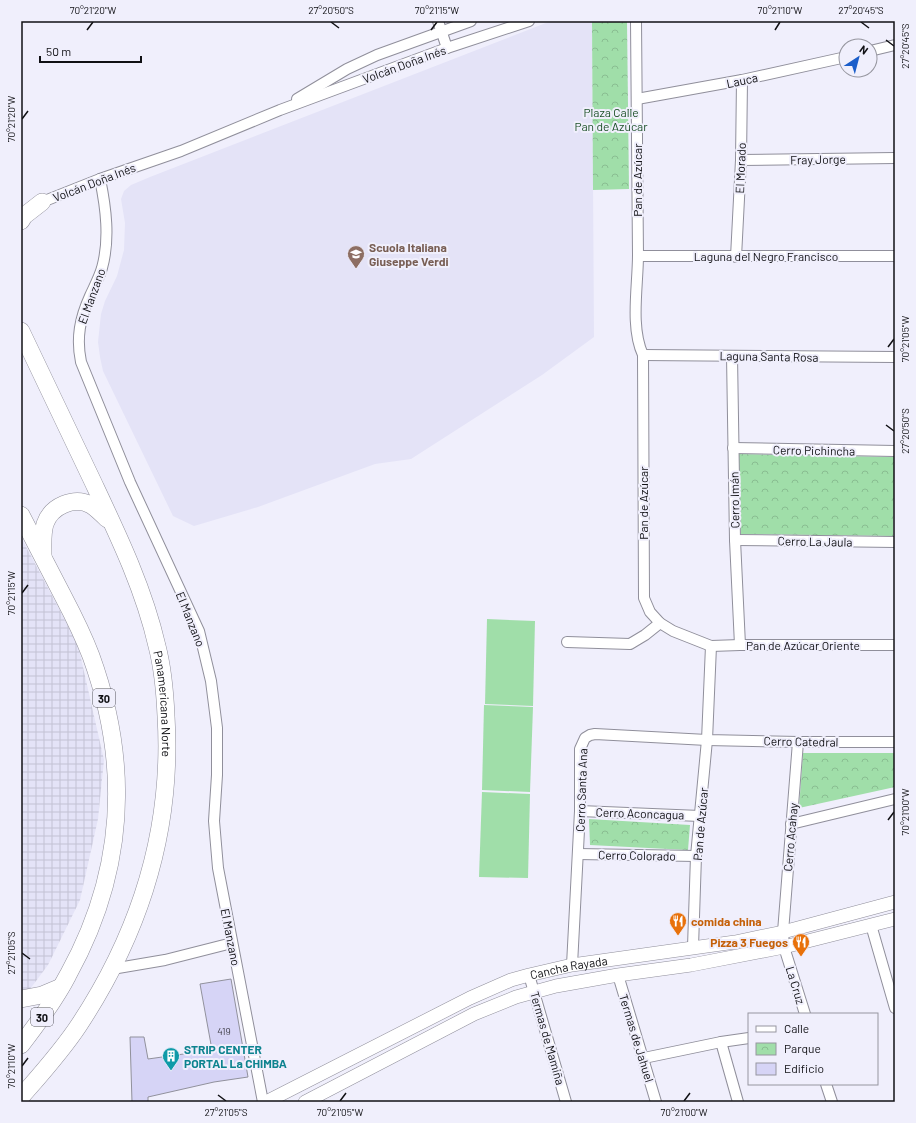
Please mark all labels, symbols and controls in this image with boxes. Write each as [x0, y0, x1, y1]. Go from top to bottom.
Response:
text: 70°21'20"W [70, 4, 117, 16]
text: 27°20'50"S [308, 4, 354, 16]
text: 70°21'15"W [415, 4, 459, 16]
text: 70°21'10"W [758, 4, 803, 16]
text: 27°20'45"S [838, 4, 884, 16]
text: 27°20'45"S [899, 23, 911, 69]
scale bar [40, 38, 141, 64]
north arrow [838, 38, 878, 78]
street label: Volcán Doña Inés [360, 42, 448, 86]
text: N [857, 42, 871, 57]
text: 50 m [46, 44, 71, 58]
street label: Lauca [725, 70, 759, 90]
text: 70°21'20"W [5, 95, 17, 142]
park label: Plaza Calle Pan de Azúcar [574, 105, 648, 133]
street label: El Morado [732, 142, 748, 194]
street label: Pan de Azúcar [630, 143, 644, 217]
street label: Fray Jorge [790, 152, 846, 166]
street label: Volcán Doña Inés [51, 160, 138, 204]
place label: Scuola Italiana Giuseppe Verdi [369, 240, 449, 268]
school or university icon: Scuola Italiana Giuseppe Verdi [346, 244, 366, 269]
street label: Laguna del Negro Francisco [694, 249, 838, 263]
street label: El Manzano [75, 266, 107, 326]
text: 70°21'05"W [899, 316, 911, 362]
street label: Laguna Santa Rosa [719, 348, 819, 364]
text: 27°20'50"S [899, 408, 911, 454]
street label: Cerro Pichincha [773, 442, 855, 458]
street label: Pan de Azúcar [636, 466, 650, 540]
street label: Cerro Imán [727, 471, 741, 529]
street label: Cerro La Jaula [777, 533, 853, 549]
text: 70°21'15"W [5, 571, 17, 615]
street label: El Manzano [174, 589, 208, 649]
street label: Pan de Azúcar Oriente [746, 638, 860, 652]
street label: Panamericana Norte [151, 649, 174, 757]
road number: 30 [93, 689, 115, 707]
street label: Cerro Catedral [763, 733, 839, 749]
street label: Cerro Santa Ana [573, 748, 589, 832]
street label: Pan de Azúcar [690, 786, 710, 861]
text: 70°21'00"W [899, 788, 911, 835]
street label: Cerro Acahay [780, 802, 800, 872]
street label: Cerro Aconcagua [595, 804, 685, 822]
street label: Cerro Colorado [598, 847, 676, 863]
street label: El Manzano [219, 907, 243, 967]
restaurant icon: comida china [668, 911, 688, 936]
place label: comida china [691, 914, 762, 928]
text: 27°21'05"S [5, 931, 17, 975]
restaurant icon: Pizza 3 Fuegos [791, 932, 811, 957]
place label: Pizza 3 Fuegos [710, 935, 788, 949]
street label: Cancha Rayada [529, 953, 608, 982]
street label: La Cruz [784, 964, 808, 1006]
street label: Termas de Mamiña [528, 990, 568, 1086]
street label: Termas de Jahuel [617, 992, 657, 1084]
road number: 30 [31, 1008, 53, 1026]
legend [748, 1013, 878, 1085]
text: Calle [784, 1021, 809, 1035]
house number: 419 [217, 1025, 231, 1037]
text: Parque [784, 1041, 821, 1055]
place label: STRIP CENTER PORTAL La CHIMBA [184, 1042, 287, 1070]
text: 70°21'10"W [5, 1043, 17, 1088]
building icon: STRIP CENTER PORTAL La CHIMBA [161, 1046, 181, 1071]
text: Edificio [784, 1061, 824, 1075]
text: 27°21'05"S [204, 1106, 248, 1118]
text: 70°21'05"W [317, 1106, 363, 1118]
text: 70°21'00"W [661, 1106, 708, 1118]

